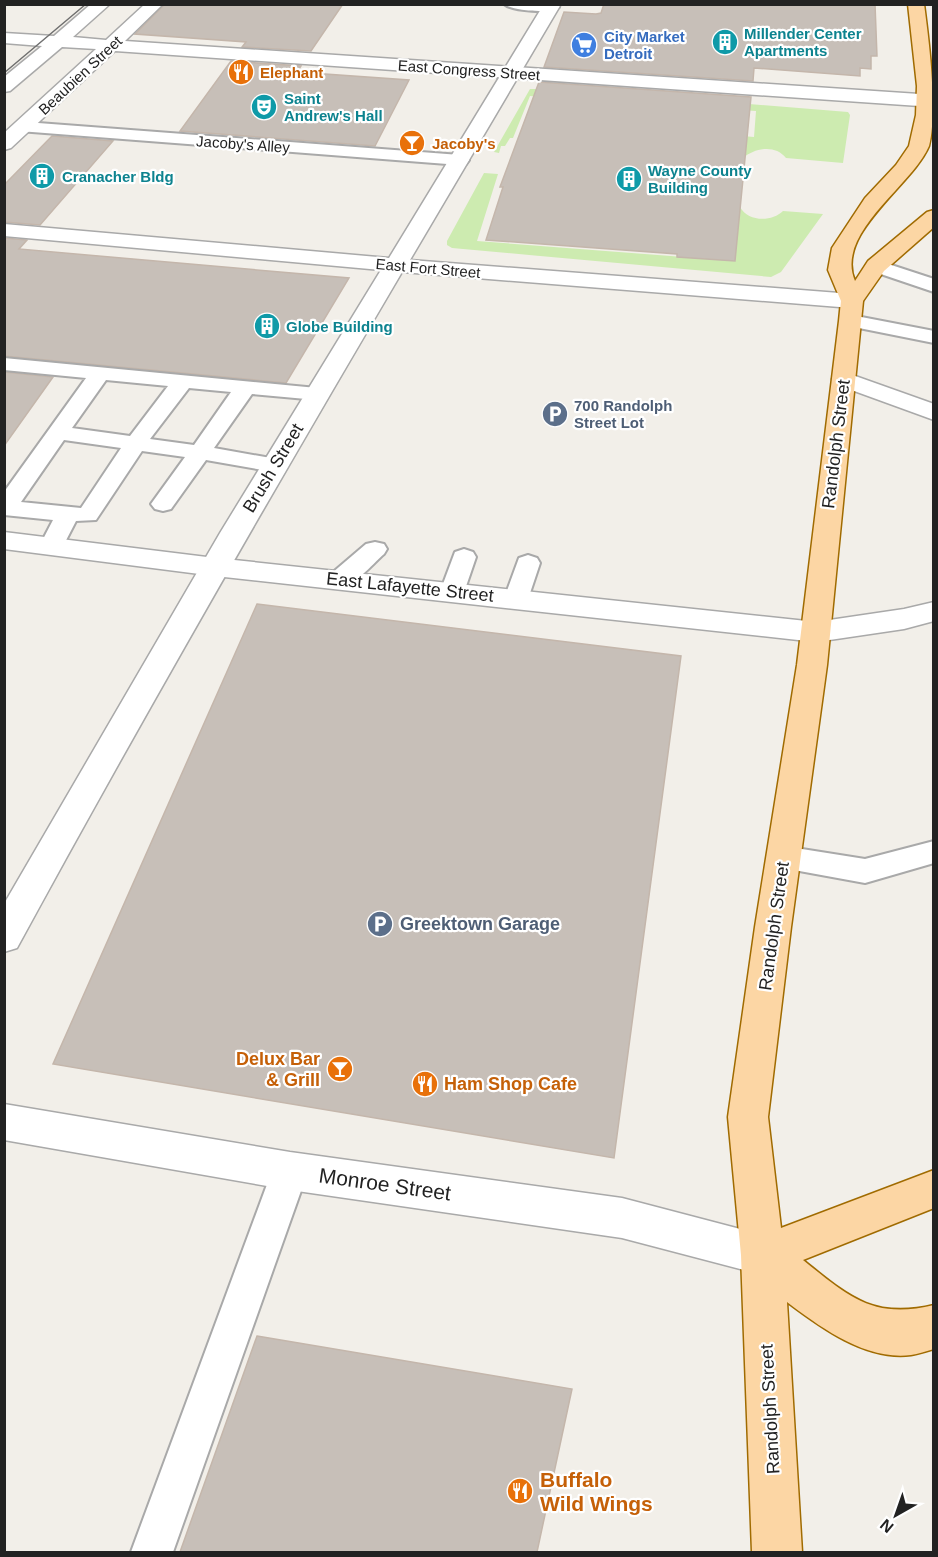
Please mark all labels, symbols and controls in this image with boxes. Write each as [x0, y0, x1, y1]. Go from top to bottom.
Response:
place label: Millender Center Apartments [744, 25, 862, 59]
building icon: Millender Center Apartments [710, 27, 740, 57]
place label: City Market Detroit [604, 28, 685, 62]
supermarket icon: City Market Detroit [569, 30, 599, 60]
street label: Beaubien Street [35, 32, 126, 118]
restaurant icon: Elephant [226, 57, 256, 87]
street label: East Congress Street [397, 57, 542, 84]
place label: Elephant [260, 64, 323, 81]
place label: Saint Andrew's Hall [284, 90, 383, 124]
theatre icon: Saint Andrew's Hall [249, 92, 279, 122]
bar icon: Jacoby's [397, 128, 427, 158]
street label: Jacoby's Alley [196, 132, 291, 156]
place label: Jacoby's [432, 135, 496, 152]
building icon: Cranacher Bldg [27, 161, 57, 191]
place label: Wayne County Building [648, 162, 752, 196]
building icon: Wayne County Building [614, 164, 644, 194]
place label: Cranacher Bldg [62, 168, 174, 185]
street label: East Fort Street [375, 255, 482, 281]
building icon: Globe Building [252, 311, 282, 341]
place label: Globe Building [286, 318, 393, 335]
street label: Randolph Street [818, 378, 854, 510]
place label: 700 Randolph Street Lot [574, 397, 672, 431]
parking icon: 700 Randolph Street Lot [540, 399, 570, 429]
street label: Brush Street [239, 420, 307, 516]
street label: East Lafayette Street [325, 568, 495, 606]
street label: Randolph Street [755, 860, 793, 992]
parking icon: Greektown Garage [365, 909, 395, 939]
place label: Greektown Garage [400, 914, 560, 934]
place label: Delux Bar & Grill [236, 1049, 320, 1090]
bar icon: Delux Bar & Grill [325, 1054, 355, 1084]
restaurant icon: Ham Shop Cafe [410, 1069, 440, 1099]
place label: Ham Shop Cafe [444, 1074, 577, 1094]
street label: Monroe Street [318, 1163, 453, 1205]
street label: Randolph Street [757, 1344, 783, 1474]
place label: Buffalo Wild Wings [540, 1468, 653, 1515]
restaurant icon: Buffalo Wild Wings [505, 1476, 535, 1506]
north arrow [866, 1485, 926, 1545]
text: N [877, 1516, 897, 1536]

